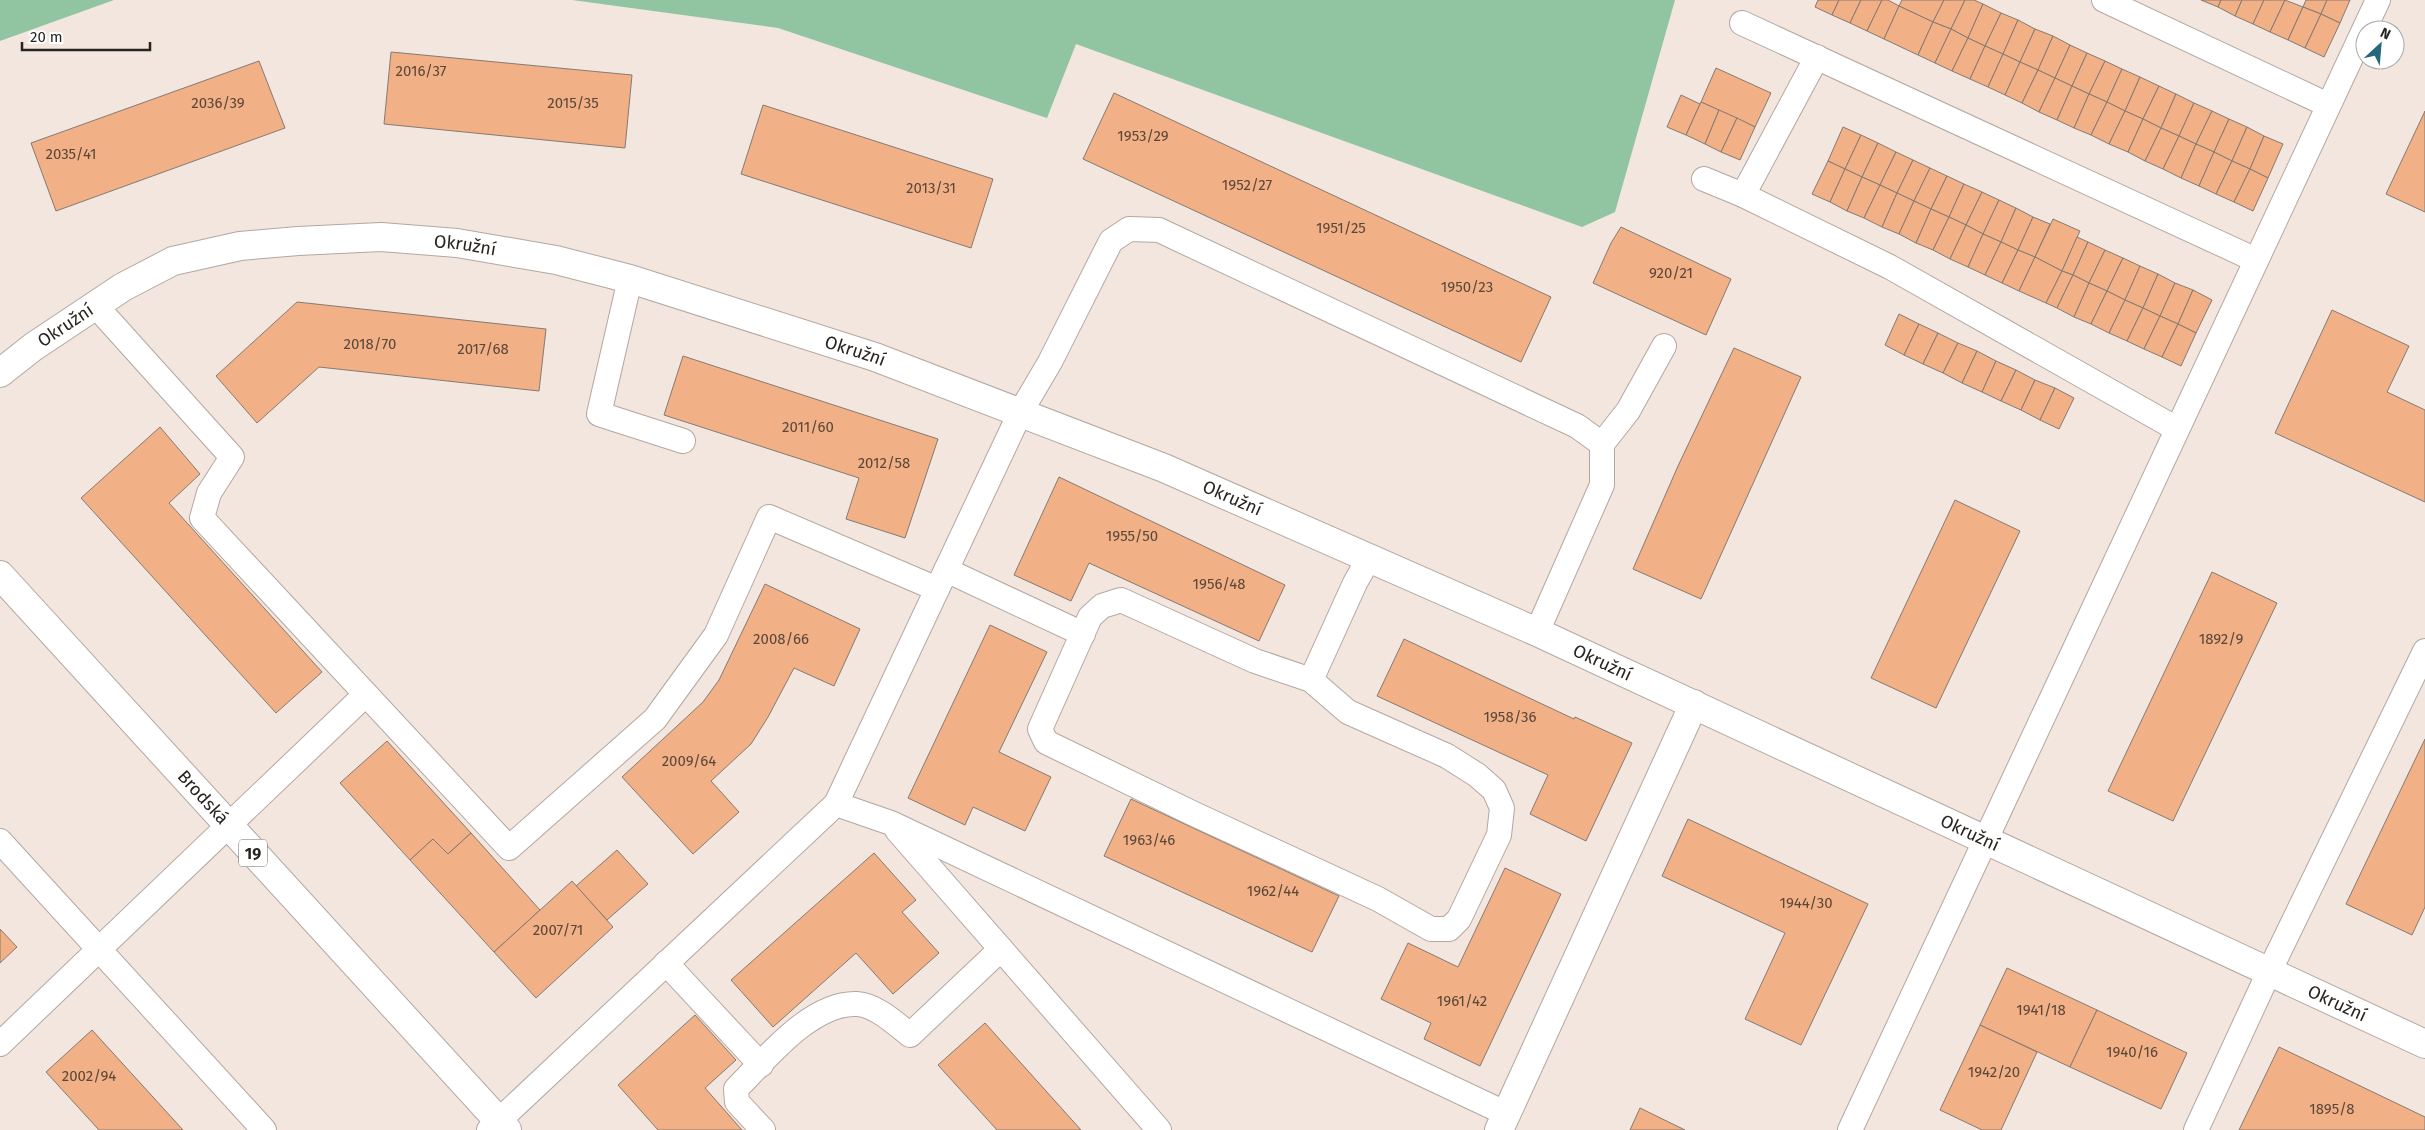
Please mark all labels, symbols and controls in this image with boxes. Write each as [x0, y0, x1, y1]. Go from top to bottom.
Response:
scale bar [22, 20, 150, 52]
north arrow [2355, 20, 2405, 70]
text: N [2378, 24, 2393, 43]
text: 20 m [30, 28, 63, 46]
house number: 2016/37 [395, 62, 447, 80]
house number: 2036/39 [191, 94, 245, 112]
house number: 2015/35 [547, 94, 599, 112]
house number: 1953/29 [1117, 127, 1169, 145]
house number: 2035/41 [45, 145, 97, 163]
house number: 1952/27 [1222, 176, 1272, 194]
house number: 2013/31 [906, 179, 956, 197]
house number: 1951/25 [1316, 219, 1366, 237]
street label: Okružní [433, 230, 498, 261]
house number: 920/21 [1649, 264, 1693, 282]
house number: 1950/23 [1441, 278, 1493, 296]
street label: Okružní [33, 299, 98, 352]
street label: Okružní [822, 331, 889, 371]
house number: 2018/70 [344, 335, 396, 353]
house number: 2017/68 [457, 340, 509, 358]
house number: 2011/60 [782, 418, 834, 436]
house number: 2012/58 [858, 454, 910, 472]
street label: Okružní [1199, 475, 1265, 521]
house number: 1955/50 [1106, 527, 1158, 545]
house number: 1956/48 [1193, 575, 1245, 593]
house number: 2008/66 [753, 630, 809, 648]
house number: 1892/9 [2199, 630, 2243, 648]
street label: Okružní [1569, 639, 1636, 686]
house number: 1958/36 [1484, 708, 1536, 726]
house number: 2009/64 [662, 752, 716, 770]
street label: Brodská [173, 766, 233, 829]
street label: Okružní [1937, 810, 2003, 856]
house number: 1963/46 [1123, 831, 1175, 849]
road number: 19 [239, 840, 267, 866]
house number: 1962/44 [1247, 882, 1299, 900]
house number: 1944/30 [1779, 894, 1833, 912]
house number: 2007/71 [533, 921, 583, 939]
street label: Okružní [2304, 980, 2370, 1026]
house number: 1961/42 [1437, 992, 1487, 1010]
house number: 1941/18 [2016, 1001, 2066, 1019]
house number: 1940/16 [2106, 1043, 2158, 1061]
house number: 1942/20 [1968, 1063, 2020, 1081]
house number: 2002/94 [62, 1067, 116, 1085]
house number: 1895/8 [2309, 1100, 2355, 1118]

